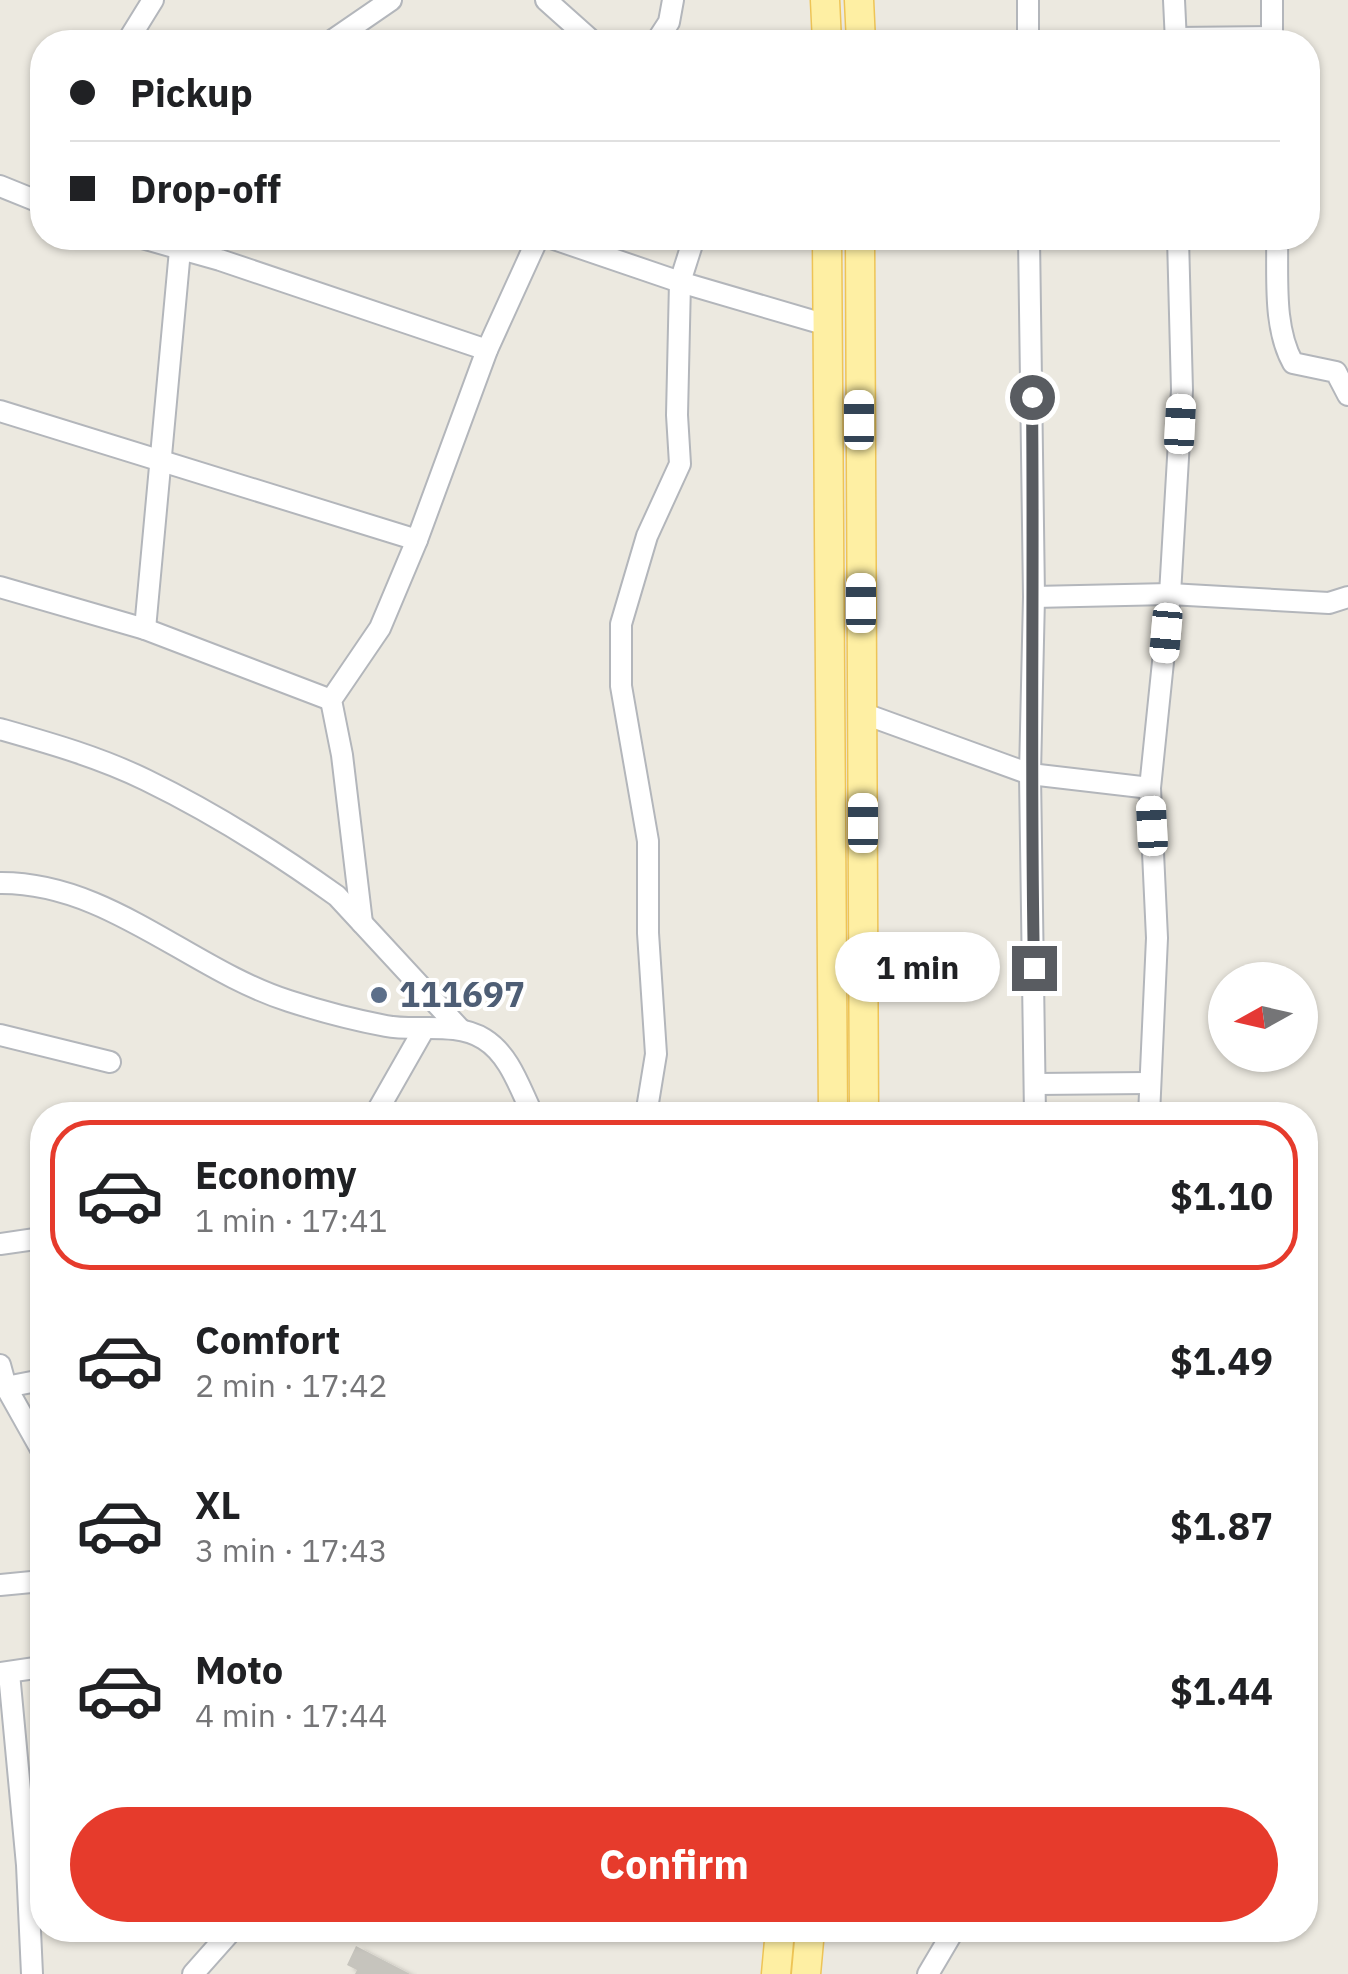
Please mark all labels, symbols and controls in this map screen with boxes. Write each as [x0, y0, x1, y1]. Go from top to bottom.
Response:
text: Pickup [130, 68, 253, 117]
text: Drop-off [130, 164, 281, 213]
route start [1010, 375, 1055, 420]
car [844, 390, 874, 450]
car [1163, 393, 1197, 455]
car [846, 573, 876, 633]
car [1148, 602, 1184, 664]
car [848, 793, 878, 853]
car [1135, 795, 1169, 857]
callout: 1 min [834, 933, 999, 1003]
text: 1 min [876, 946, 959, 988]
route end [1012, 946, 1057, 991]
north arrow [1208, 962, 1318, 1072]
map controls [1208, 962, 1318, 1072]
place label: 111697 [399, 971, 525, 1017]
marker: 111697 [368, 984, 390, 1006]
icon: car [75, 1150, 165, 1240]
text: Economy [195, 1150, 357, 1199]
text: $1.10 [1170, 1171, 1273, 1220]
text: 1 min · 17:41 [195, 1199, 388, 1241]
icon: car [75, 1315, 165, 1405]
text: Comfort [195, 1315, 340, 1364]
text: $1.49 [1170, 1336, 1273, 1385]
text: 2 min · 17:42 [195, 1364, 388, 1406]
icon: car [75, 1480, 165, 1570]
text: XL [195, 1480, 241, 1529]
text: $1.87 [1170, 1501, 1273, 1550]
text: 3 min · 17:43 [195, 1529, 388, 1571]
icon: car [75, 1645, 165, 1735]
text: Moto [195, 1645, 283, 1694]
text: $1.44 [1170, 1666, 1273, 1715]
text: 4 min · 17:44 [195, 1694, 388, 1736]
button: Confirm [70, 1807, 1278, 1922]

